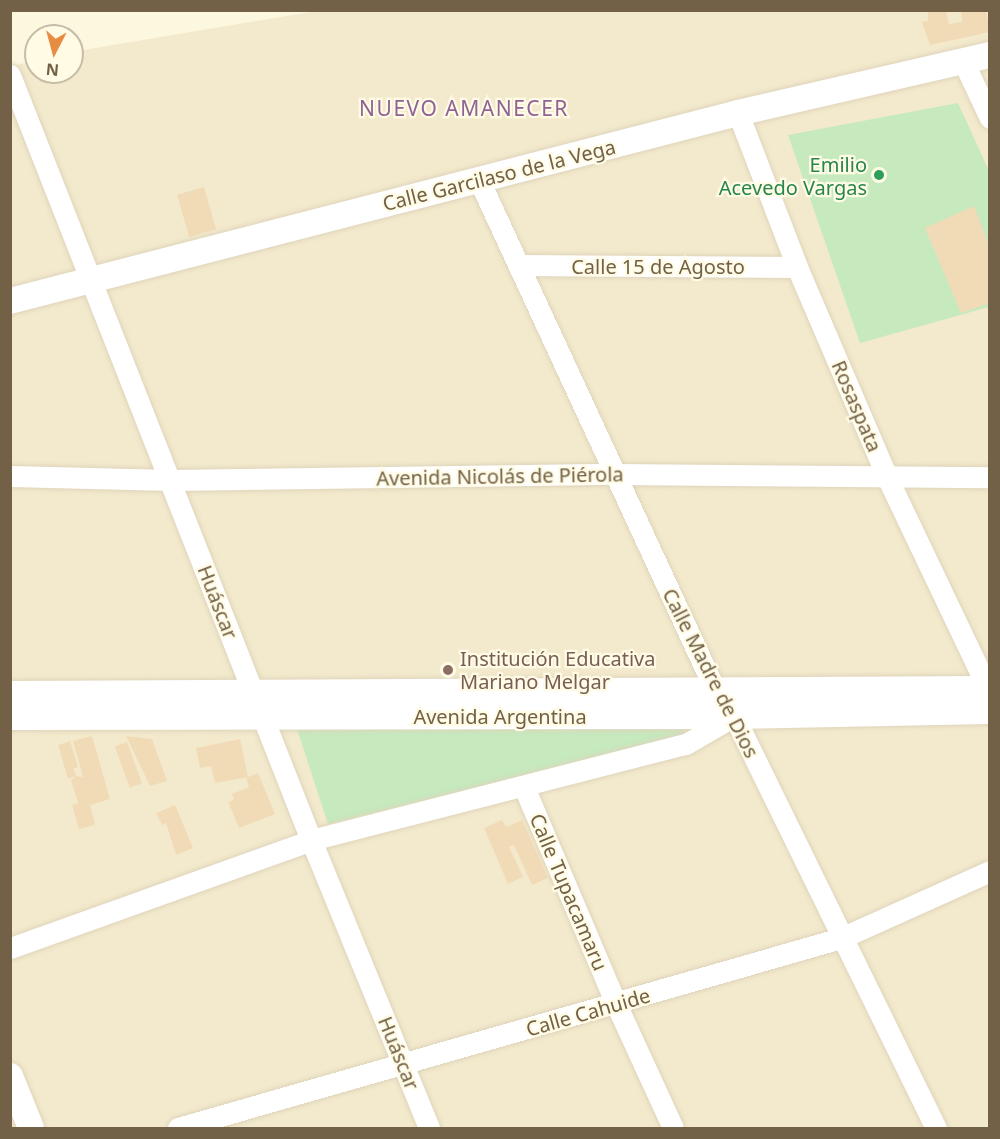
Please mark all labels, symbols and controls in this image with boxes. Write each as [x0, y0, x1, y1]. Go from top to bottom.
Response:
north arrow [24, 24, 84, 84]
text: N [45, 58, 60, 82]
district label: NUEVO AMANECER [359, 95, 569, 121]
street label: Calle Garcilaso de la Vega [380, 134, 618, 216]
place label: Emilio Acevedo Vargas [719, 152, 867, 199]
marker: Emilio Acevedo Vargas [872, 168, 886, 182]
street label: Calle 15 de Agosto [571, 254, 745, 278]
street label: Rosaspata [827, 357, 887, 455]
street label: Avenida Nicolás de Piérola [376, 462, 624, 490]
street label: Huáscar [193, 562, 243, 642]
street label: Calle Madre de Dios [658, 584, 764, 762]
place label: Institución Educativa Mariano Melgar [460, 646, 655, 693]
marker: Institución Educativa Mariano Melgar [441, 663, 455, 677]
street label: Avenida Argentina [413, 704, 587, 728]
street label: Calle Tupacamaru [525, 810, 613, 974]
street label: Calle Cahuide [523, 983, 653, 1041]
street label: Huáscar [373, 1013, 425, 1093]

